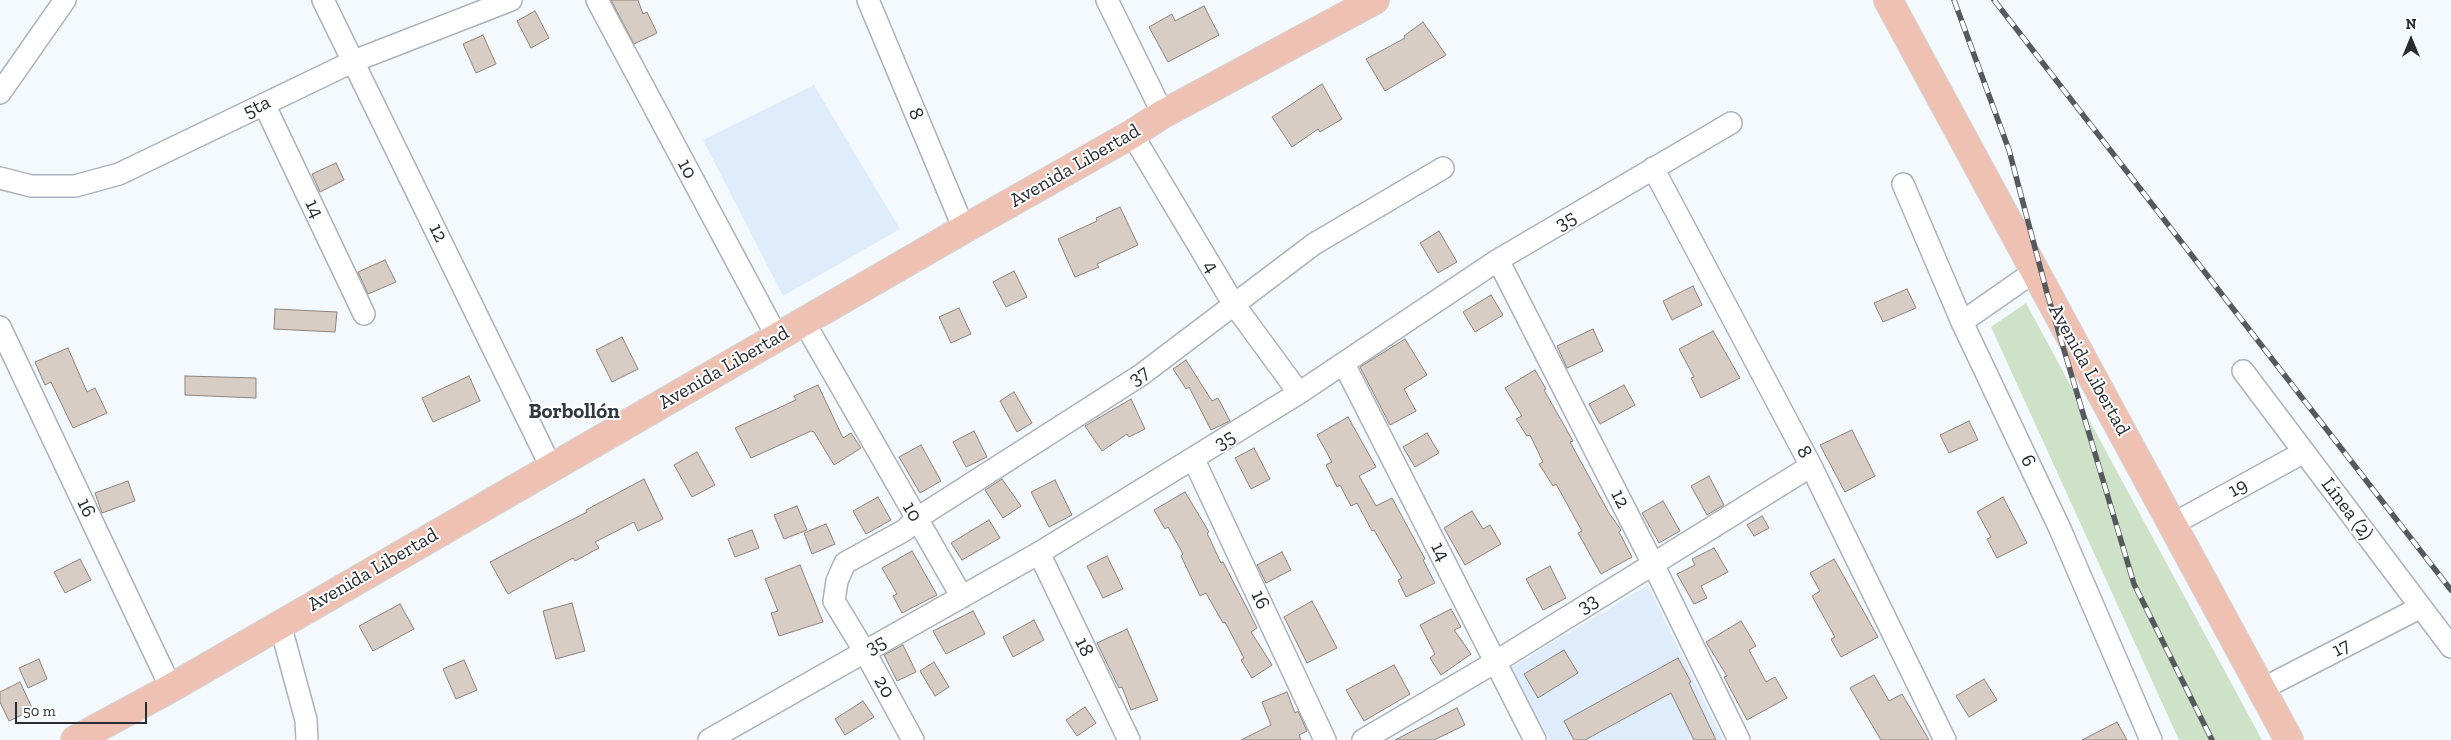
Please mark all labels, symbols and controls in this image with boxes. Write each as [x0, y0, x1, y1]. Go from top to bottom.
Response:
north arrow [2386, 15, 2436, 65]
text: N [2406, 16, 2416, 33]
street label: 5ta [239, 90, 275, 124]
street label: 8 [903, 104, 929, 124]
street label: Avenida Libertad [1006, 119, 1144, 213]
street label: 10 [672, 155, 702, 183]
street label: 14 [299, 196, 329, 222]
street label: 35 [1551, 206, 1581, 236]
street label: 12 [423, 220, 453, 246]
street label: 4 [1198, 256, 1224, 278]
street label: Avenida Libertad [2043, 300, 2135, 440]
street label: Avenida Libertad [655, 321, 793, 415]
street label: 37 [1124, 361, 1154, 391]
district label: Borbollón [528, 399, 620, 425]
street label: 35 [1210, 425, 1240, 455]
street label: 8 [1791, 442, 1817, 462]
street label: 6 [2015, 451, 2041, 471]
street label: 19 [2224, 473, 2252, 503]
street label: Línea (2) [2316, 473, 2378, 545]
street label: 12 [1605, 486, 1635, 512]
street label: 16 [71, 495, 101, 521]
street label: 10 [897, 498, 927, 526]
street label: Avenida Libertad [304, 523, 442, 617]
street label: 14 [1425, 538, 1455, 566]
street label: 16 [1245, 587, 1275, 613]
street label: 33 [1573, 589, 1603, 619]
street label: 35 [861, 630, 891, 660]
street label: 18 [1069, 633, 1099, 661]
street label: 17 [2328, 633, 2354, 663]
street label: 20 [868, 672, 900, 702]
scale bar [18, 692, 150, 724]
text: 50 m [23, 702, 56, 720]

